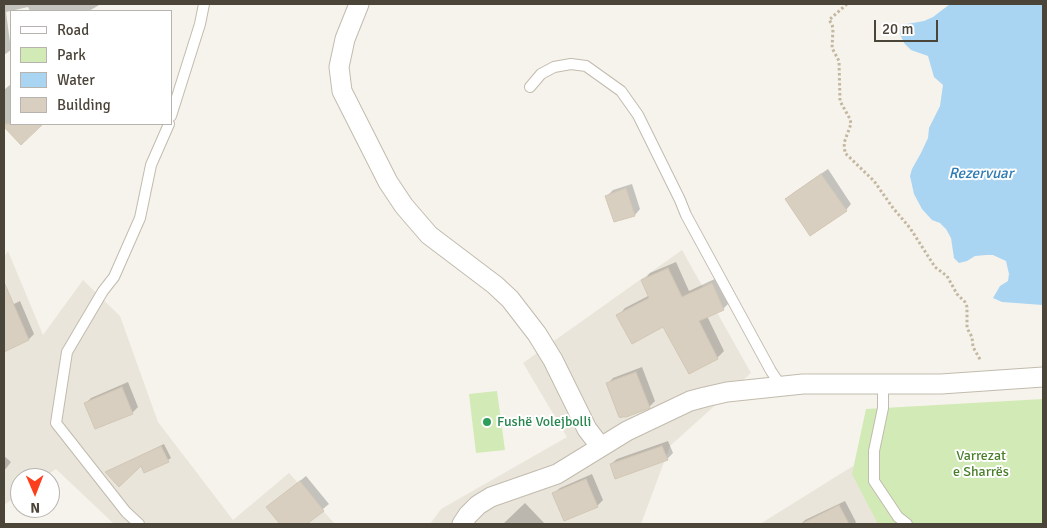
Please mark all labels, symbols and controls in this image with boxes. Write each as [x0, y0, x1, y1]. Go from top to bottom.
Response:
legend [10, 10, 172, 125]
scale bar [877, 10, 941, 42]
text: 20 m [882, 20, 913, 38]
text: Road [57, 21, 89, 39]
text: Park [57, 46, 86, 64]
text: Water [57, 71, 95, 89]
text: Building [57, 96, 111, 114]
water label: Rezervuar [949, 165, 1013, 183]
place label: Fushë Volejbolli [497, 414, 591, 430]
marker: Fushë Volejbolli [481, 416, 493, 428]
park label: Varrezat e Sharrës [953, 448, 1009, 481]
north arrow [10, 468, 60, 518]
text: N [30, 499, 40, 516]

